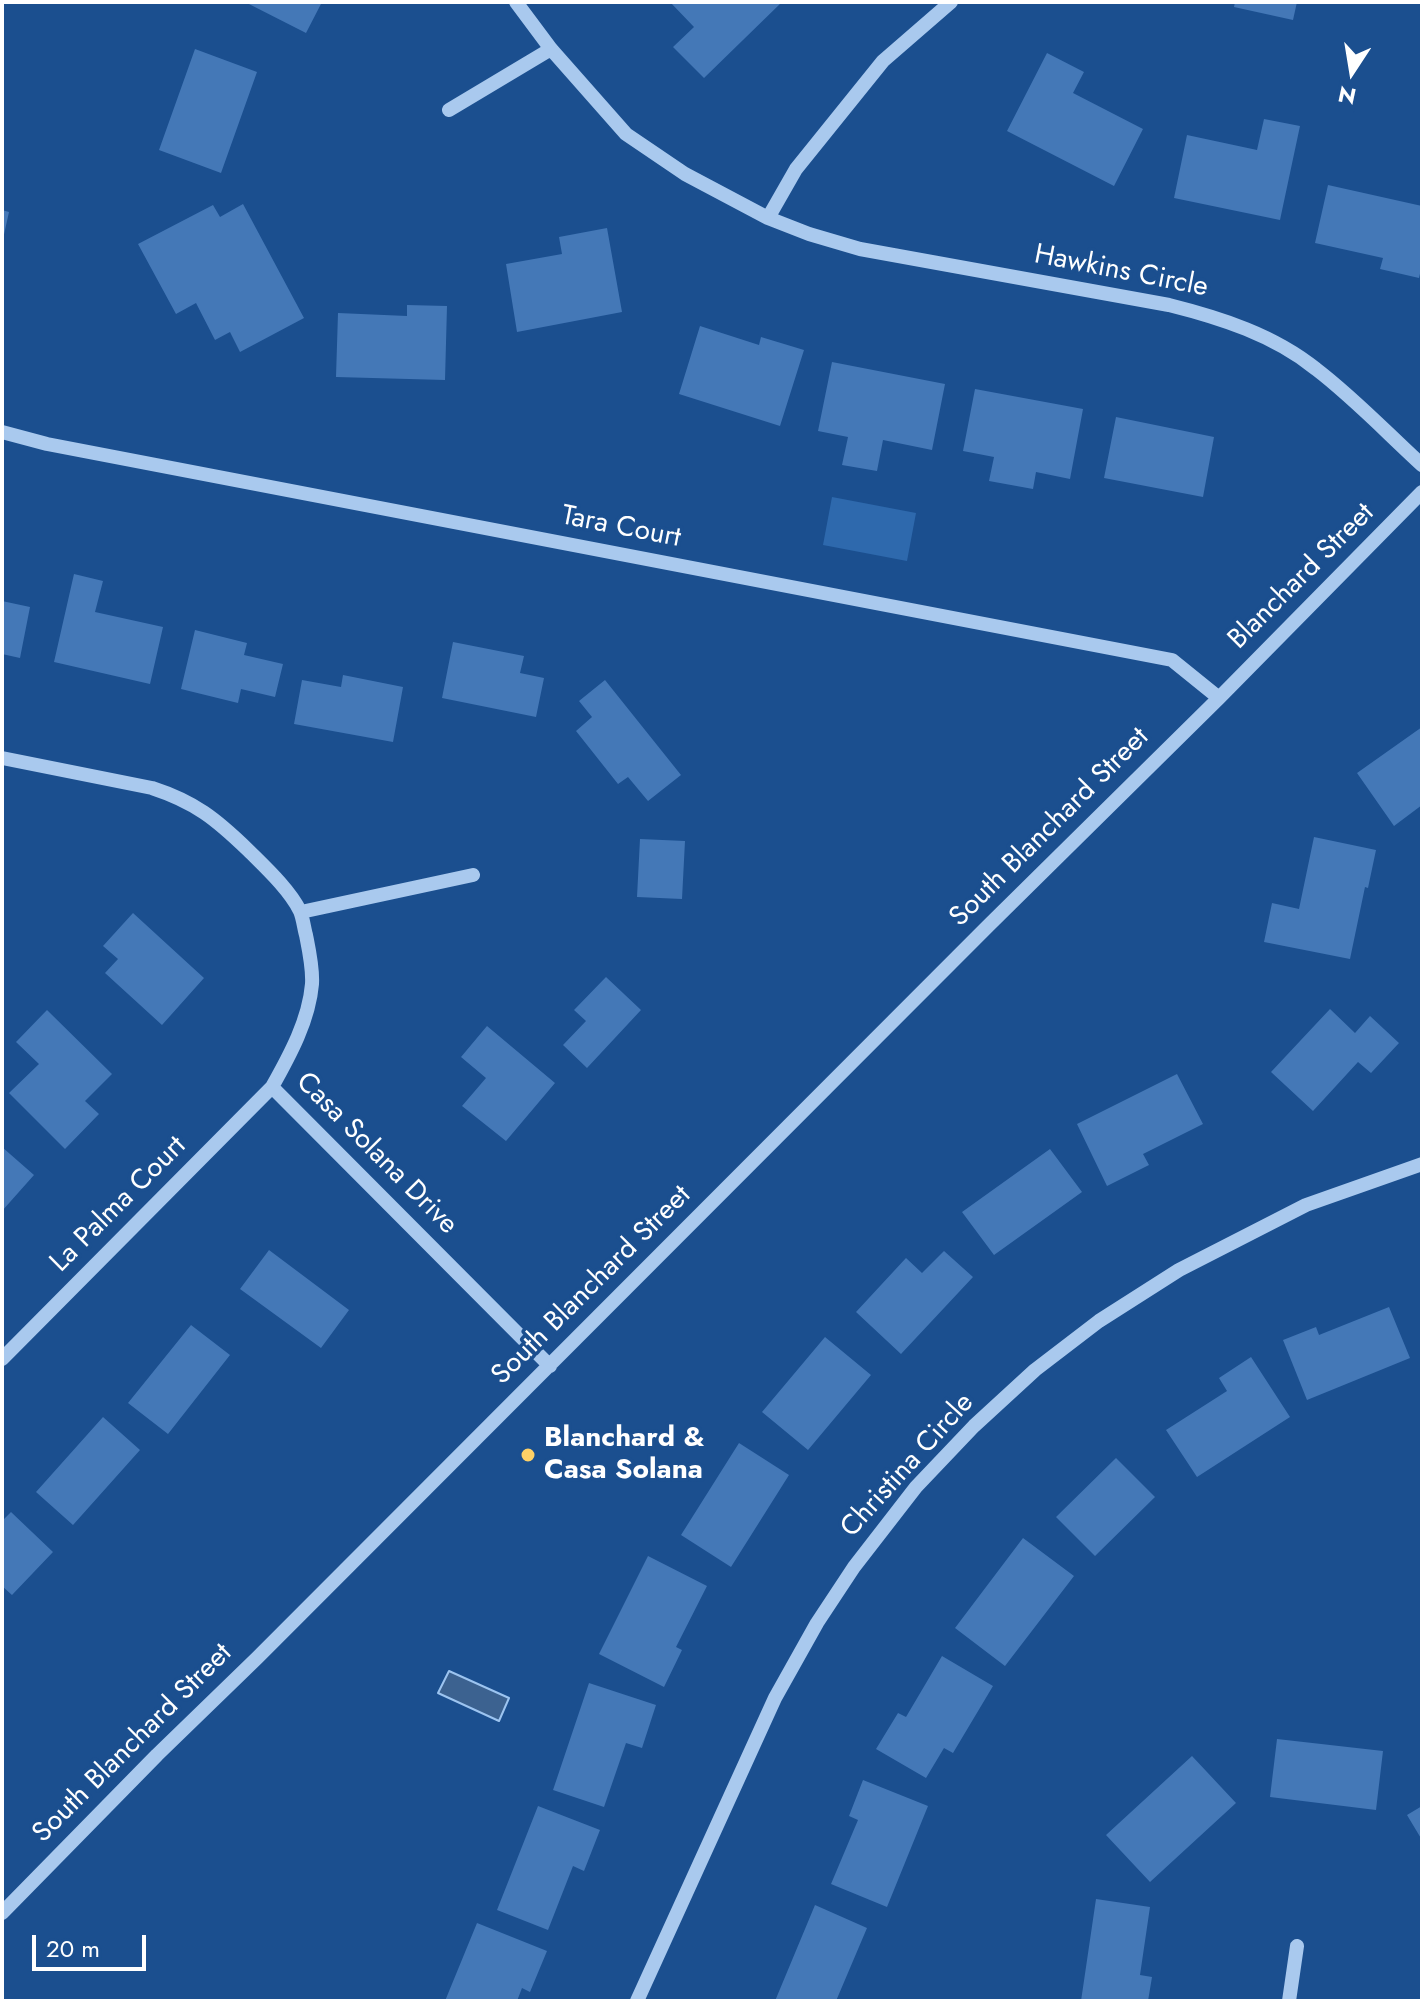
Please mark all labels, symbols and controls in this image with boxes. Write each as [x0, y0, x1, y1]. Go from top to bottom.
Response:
north arrow [1312, 32, 1392, 112]
text: N [1335, 78, 1359, 113]
street label: Hawkins Circle [1031, 239, 1211, 305]
street label: Blanchard Street [1222, 497, 1382, 657]
street label: Tara Court [559, 500, 683, 556]
street label: South Blanchard Street [943, 721, 1157, 935]
street label: Casa Solana Drive [288, 1066, 464, 1242]
street label: La Palma Court [44, 1130, 194, 1280]
street label: South Blanchard Street [485, 1179, 699, 1393]
street label: Christina Circle [834, 1387, 982, 1545]
place label: Blanchard & Casa Solana [544, 1422, 704, 1488]
marker: Blanchard & Casa Solana [519, 1446, 537, 1464]
street label: South Blanchard Street [26, 1637, 240, 1851]
scale bar [36, 1919, 150, 1969]
text: 20 m [46, 1931, 100, 1966]

